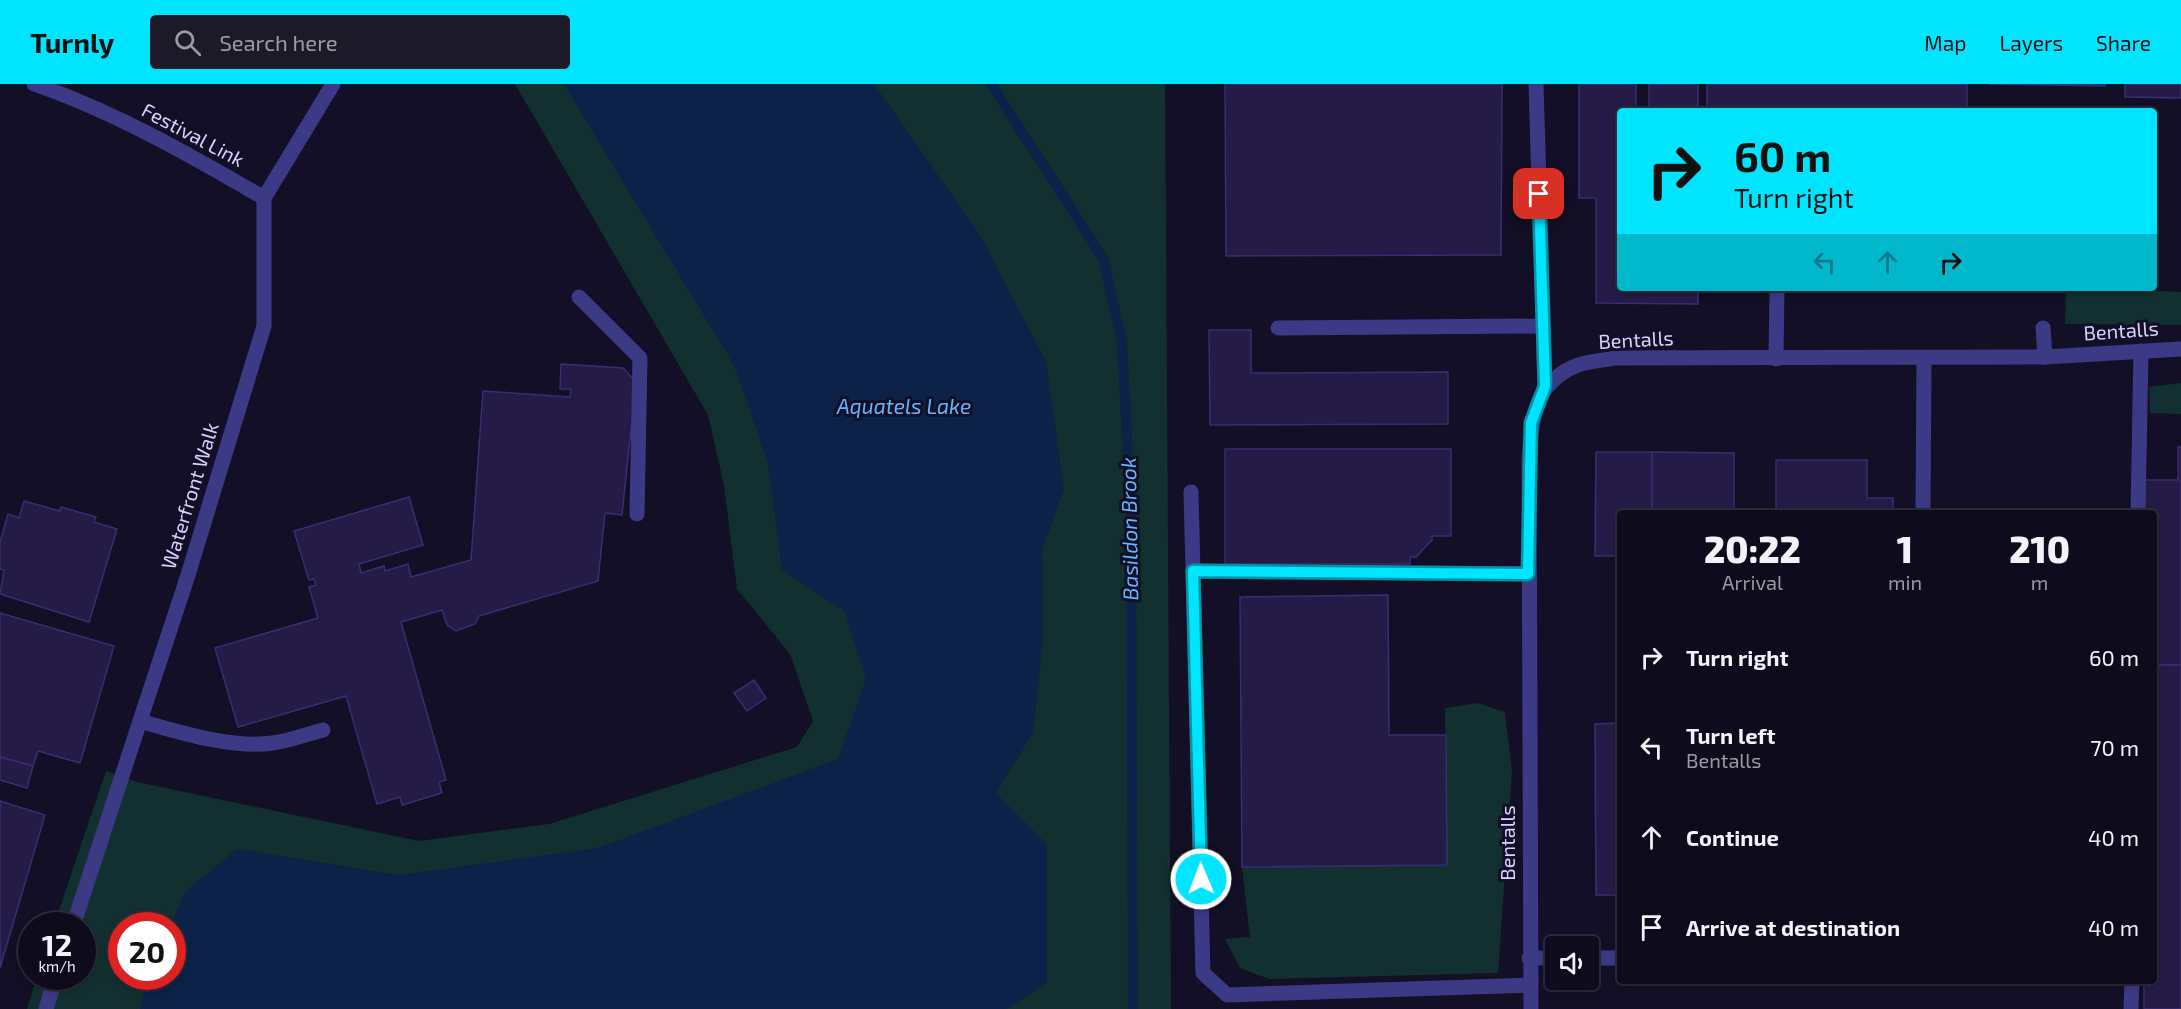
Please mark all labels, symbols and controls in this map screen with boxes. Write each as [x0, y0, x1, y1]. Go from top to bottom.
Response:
search box [150, 15, 570, 69]
text: Turnly [30, 25, 114, 59]
icon: search [171, 26, 204, 59]
text: Search here [219, 29, 338, 55]
text: Map [1924, 30, 1966, 55]
text: Layers [1999, 30, 2063, 55]
text: Share [2096, 30, 2151, 55]
street label: Festival Link [138, 97, 249, 171]
text: 60 m [1734, 130, 1831, 180]
icon: right [1635, 132, 1713, 210]
pin [1513, 168, 1564, 219]
icon: arrive [1522, 177, 1555, 210]
text: Turn right [1734, 181, 1854, 213]
icon: left [1808, 246, 1841, 279]
icon: ahead [1871, 246, 1904, 279]
icon: right [1934, 246, 1967, 279]
street label: Bentalls [2082, 315, 2159, 345]
street label: Bentalls [1598, 325, 1674, 353]
water label: Aquatels Lake [836, 393, 971, 418]
street label: Waterfront Walk [155, 419, 223, 572]
water label: Basildon Brook [1115, 457, 1142, 601]
text: 20:22 [1704, 527, 1801, 570]
text: 1 [1897, 527, 1913, 570]
text: 210 [2009, 527, 2070, 570]
text: Arrival [1722, 570, 1783, 594]
text: min [1888, 570, 1922, 594]
text: m [2031, 570, 2048, 594]
icon: right [1635, 641, 1668, 674]
text: Turn right [1686, 644, 1788, 670]
text: 60 m [2089, 644, 2139, 670]
text: Turn left [1686, 722, 1775, 748]
icon: left [1635, 731, 1668, 764]
text: 70 m [2090, 734, 2139, 760]
text: Bentalls [1686, 748, 1761, 772]
street label: Bentalls [1495, 805, 1519, 881]
icon: ahead [1635, 821, 1668, 854]
text: Continue [1686, 824, 1779, 850]
text: 40 m [2088, 824, 2139, 850]
position arrow [1169, 847, 1233, 911]
icon: arrive [1635, 911, 1668, 944]
speed limit sign: 20 [108, 912, 186, 990]
text: Arrive at destination [1686, 914, 1900, 940]
text: 40 m [2088, 914, 2139, 940]
text: 12 [42, 926, 72, 962]
map controls [1545, 936, 1599, 990]
button: sound [1545, 936, 1599, 990]
text: km/h [38, 957, 76, 975]

